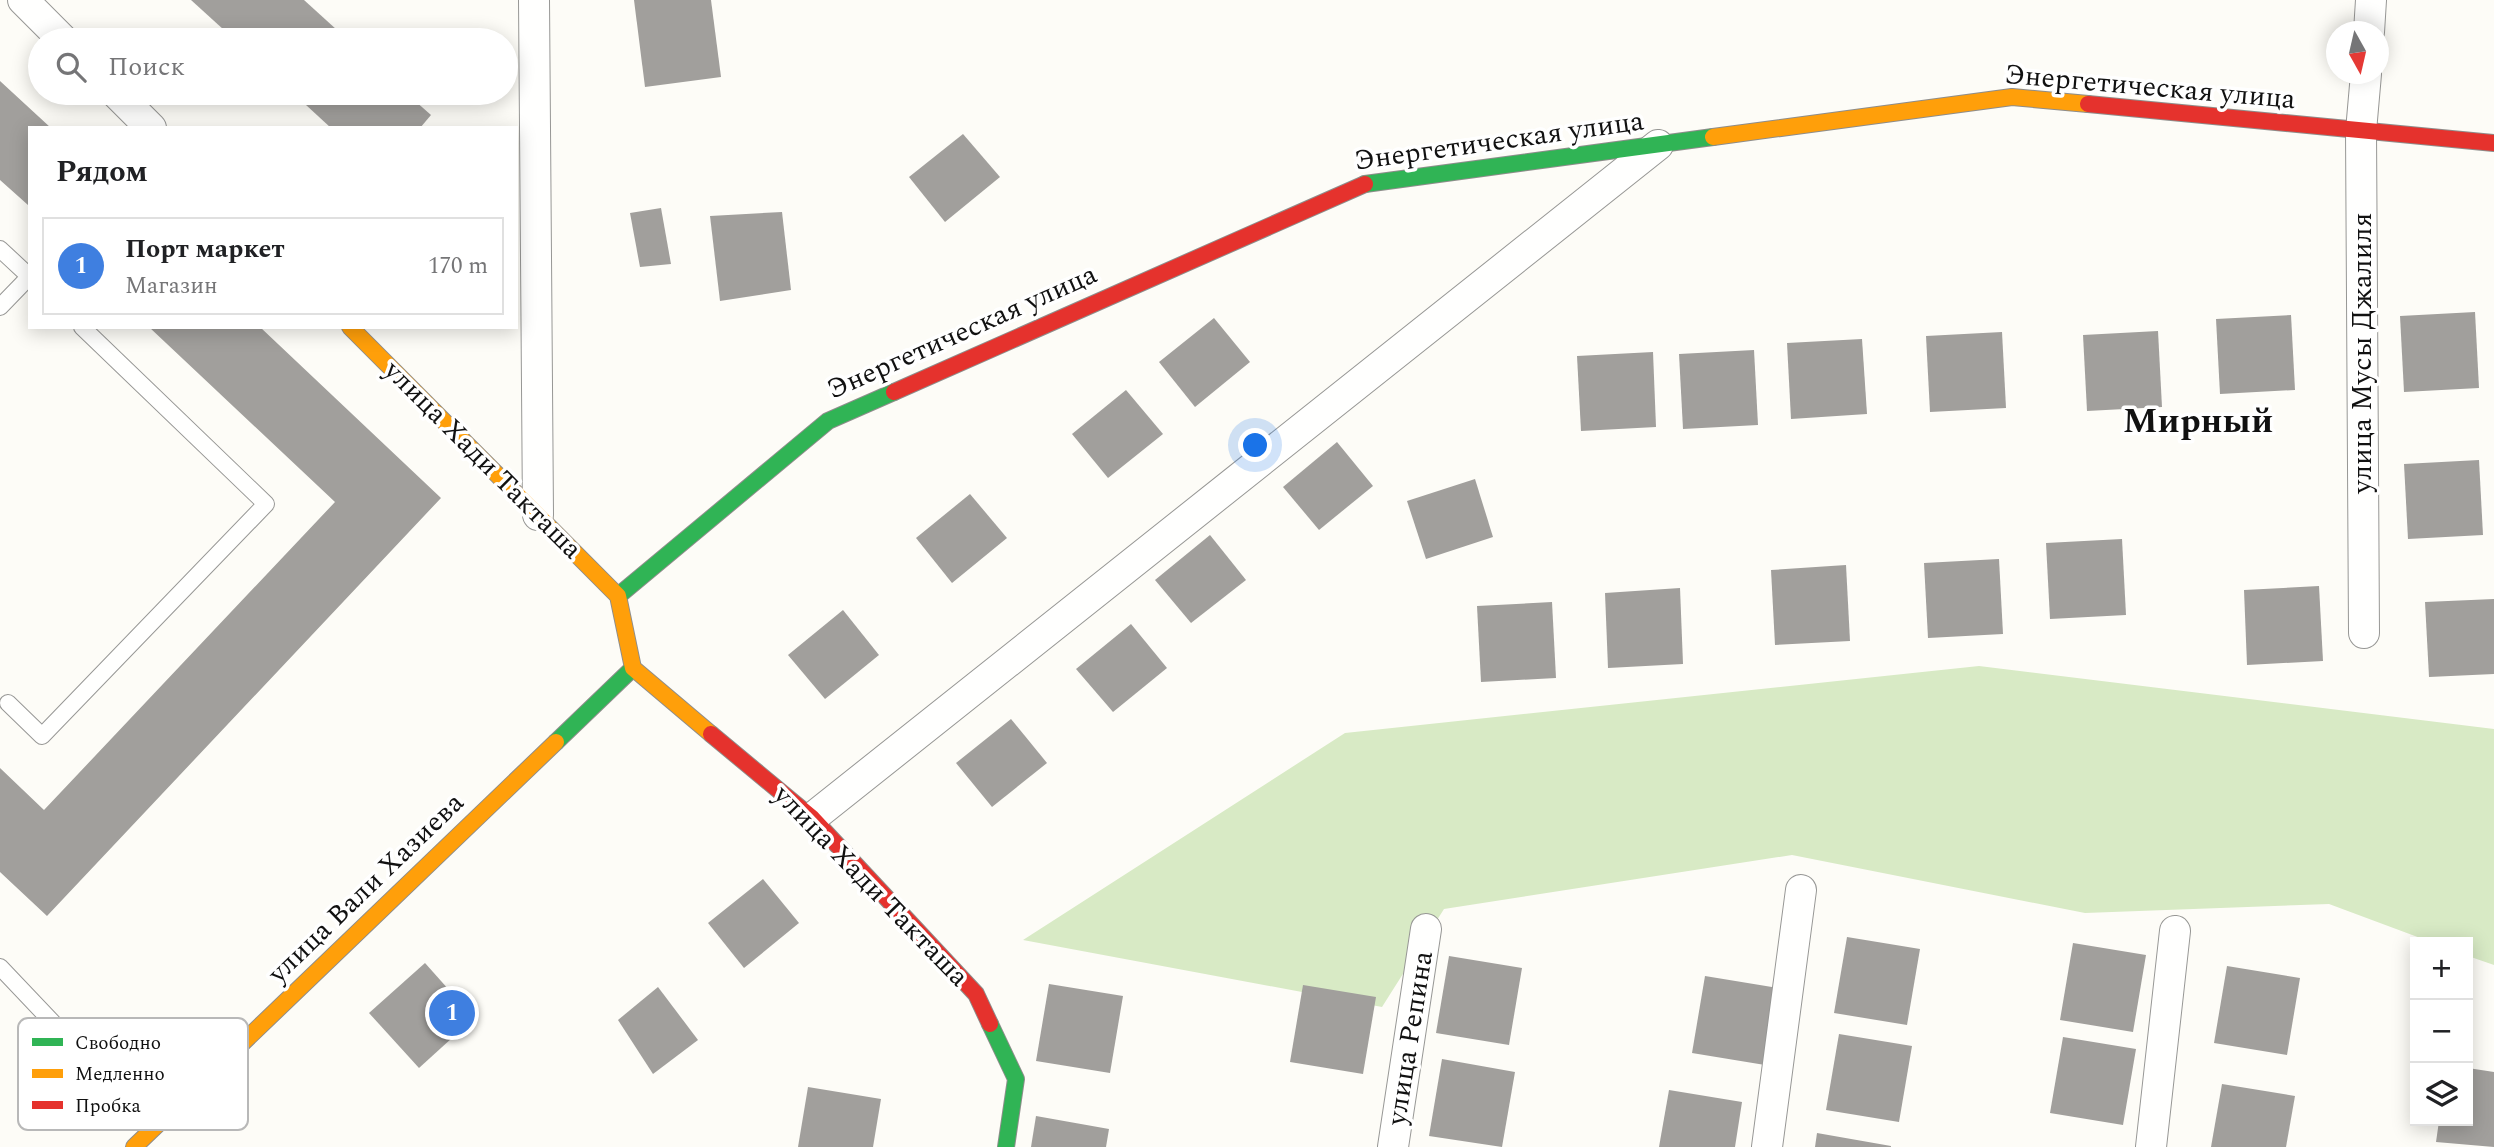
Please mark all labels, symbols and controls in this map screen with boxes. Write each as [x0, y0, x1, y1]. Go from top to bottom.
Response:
north arrow [2326, 21, 2389, 84]
search box [28, 28, 518, 105]
text: Поиск [108, 47, 185, 87]
icon: search [52, 48, 90, 86]
street label: Энергетическая улица [2003, 53, 2298, 121]
street label: Энергетическая улица [1351, 99, 1647, 183]
text: Рядом [56, 149, 148, 195]
street label: улица Мусы Джалиля [2341, 212, 2384, 495]
text: Порт маркет [125, 229, 285, 269]
text: 1 [75, 249, 87, 284]
text: 170 m [428, 249, 488, 284]
street label: Энергетическая улица [820, 253, 1104, 411]
text: Магазин [125, 269, 218, 304]
street label: улица Хади Такташа [373, 350, 593, 570]
district label: Мирный [2123, 395, 2273, 448]
your location [1238, 428, 1272, 462]
street label: улица Хади Такташа [762, 774, 979, 997]
street label: улица Вали Хазиева [257, 782, 474, 994]
map controls [2410, 937, 2473, 1126]
button: + [2410, 937, 2473, 1000]
street label: улица Репина [1375, 947, 1445, 1129]
pin: 1 [429, 987, 475, 1039]
button: − [2410, 1000, 2473, 1063]
legend [18, 1018, 248, 1130]
text: Свободно [75, 1029, 161, 1058]
text: Медленно [75, 1060, 165, 1089]
button: layers [2410, 1063, 2473, 1126]
text: Пробка [75, 1092, 142, 1121]

